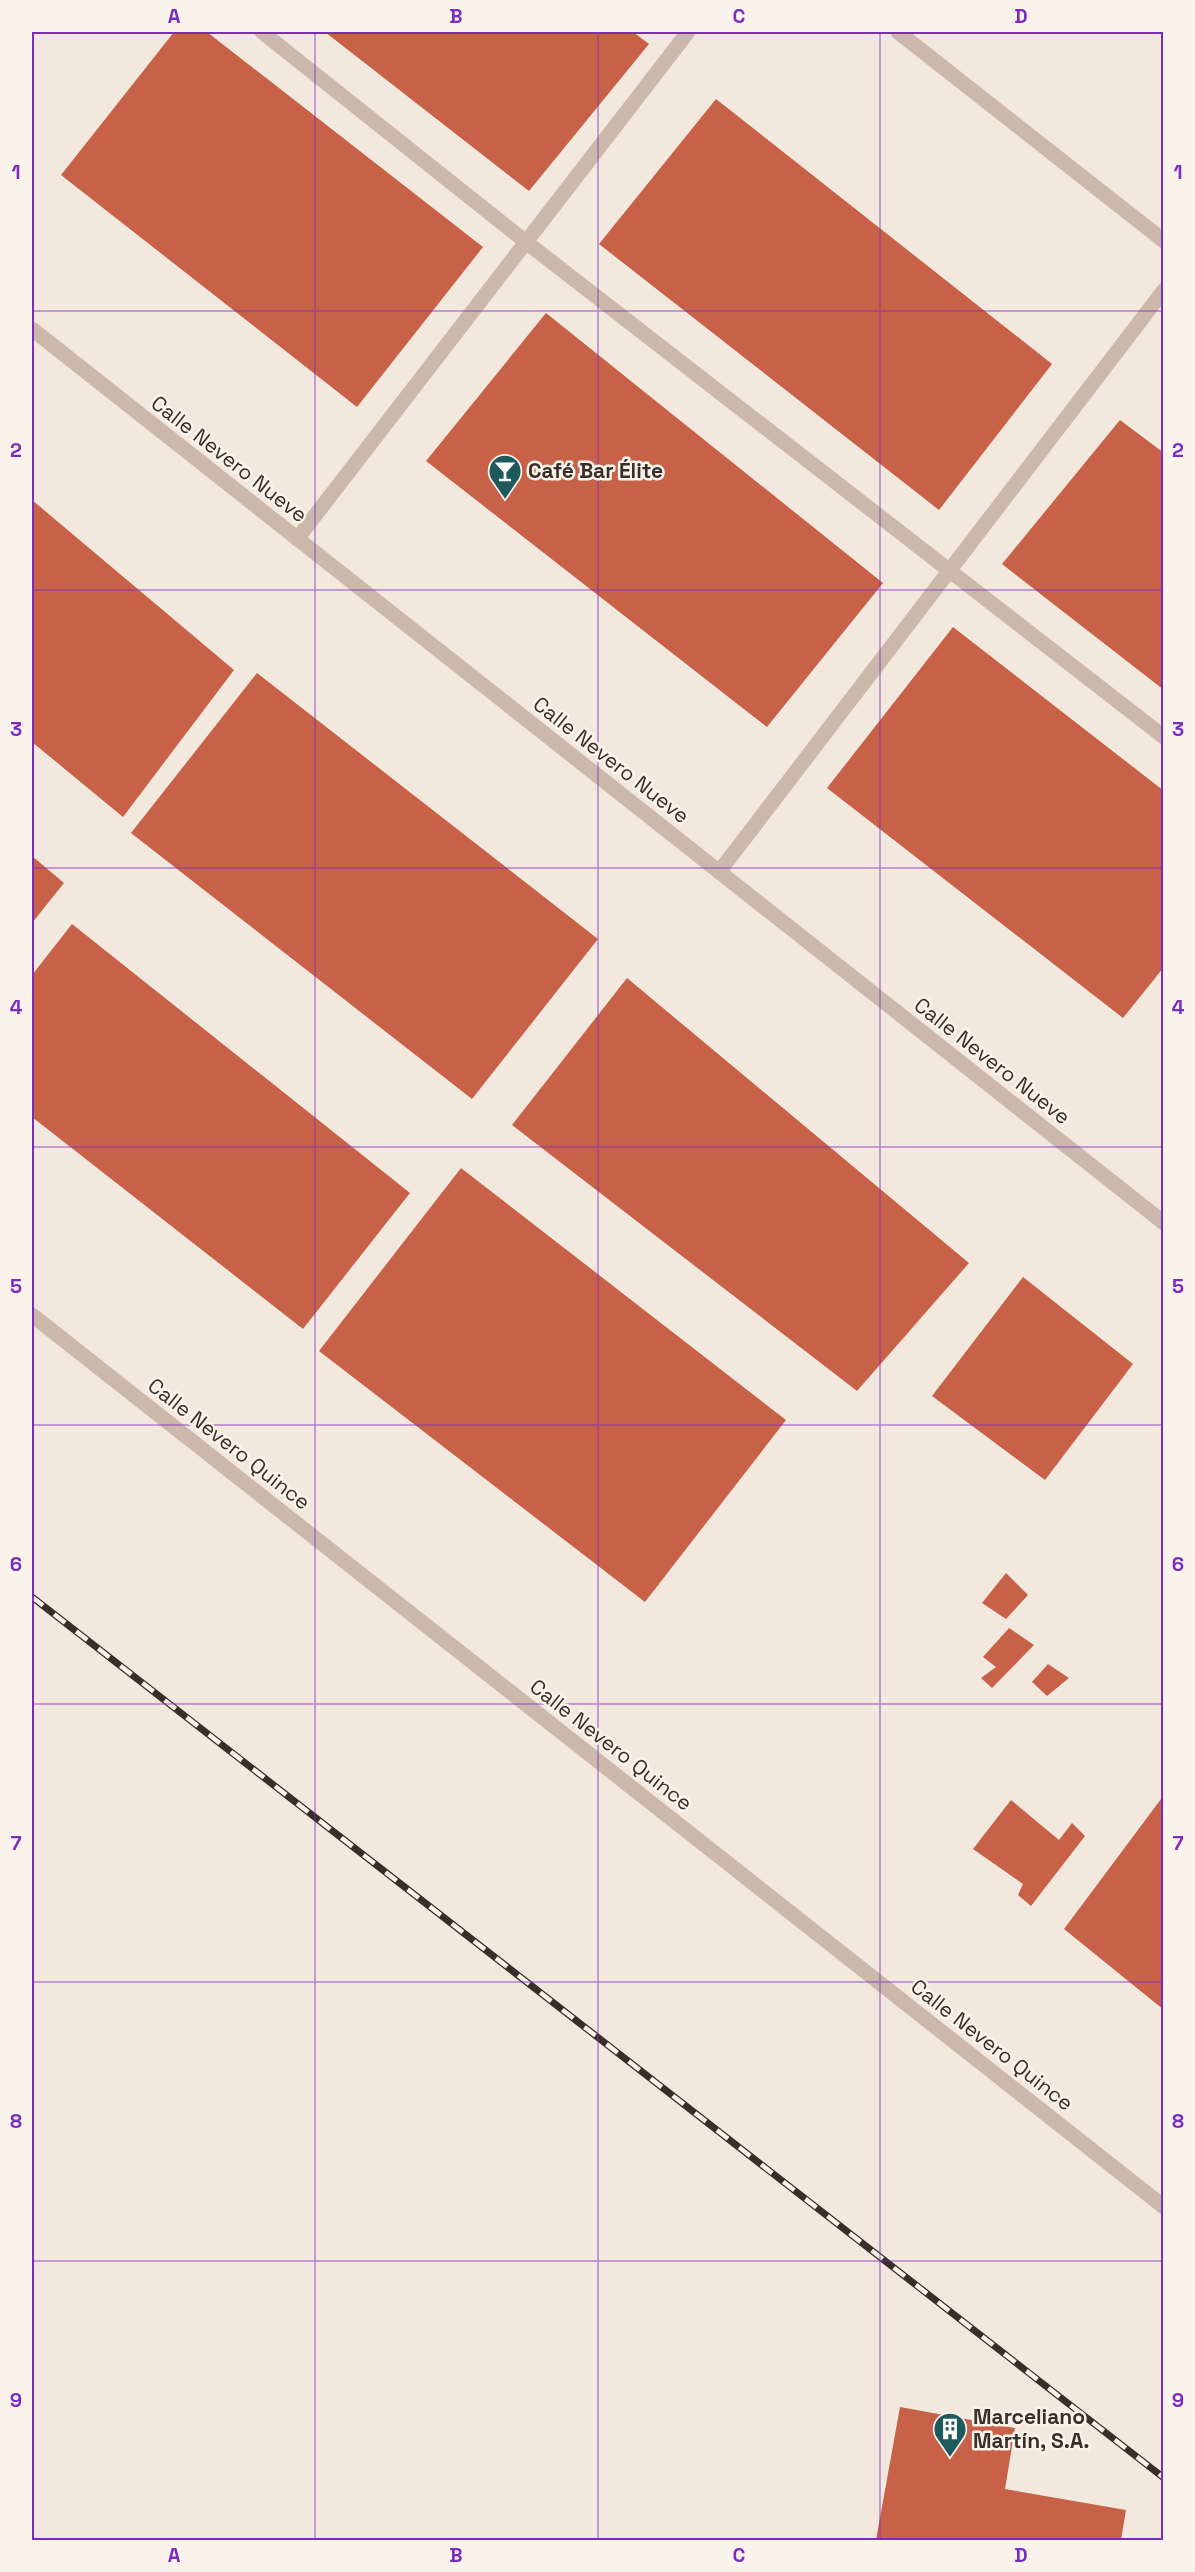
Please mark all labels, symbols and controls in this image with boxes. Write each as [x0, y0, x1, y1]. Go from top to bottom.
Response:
text: A [168, 3, 181, 29]
text: B [449, 3, 463, 29]
text: C [733, 3, 746, 29]
text: D [1014, 3, 1028, 29]
text: 1 [11, 159, 21, 185]
text: 1 [1173, 159, 1183, 185]
street label: Calle Nevero Nueve [146, 389, 313, 528]
text: 2 [10, 437, 22, 463]
text: 2 [1172, 437, 1184, 463]
bar icon: Café Bar Élite [487, 453, 523, 500]
place label: Café Bar Élite [528, 457, 663, 484]
street label: Calle Nevero Nueve [528, 690, 695, 829]
text: 3 [10, 716, 22, 742]
text: 3 [1172, 716, 1184, 742]
street label: Calle Nevero Nueve [909, 991, 1076, 1130]
text: 4 [10, 994, 23, 1020]
text: 4 [1172, 994, 1185, 1020]
text: 5 [10, 1273, 22, 1299]
text: 5 [1172, 1273, 1184, 1299]
street label: Calle Nevero Quince [143, 1372, 316, 1515]
text: 6 [10, 1551, 22, 1577]
text: 6 [1172, 1551, 1184, 1577]
street label: Calle Nevero Quince [525, 1673, 698, 1816]
text: 7 [10, 1830, 22, 1856]
text: 7 [1172, 1830, 1184, 1856]
street label: Calle Nevero Quince [906, 1973, 1079, 2116]
text: 8 [10, 2108, 22, 2134]
text: 8 [1172, 2108, 1184, 2134]
text: 9 [10, 2387, 22, 2413]
text: 9 [1172, 2387, 1184, 2413]
place label: Marceliano Martín, S.A. [973, 2403, 1090, 2454]
building icon: Marceliano Martín, S.A. [932, 2411, 968, 2458]
text: A [168, 2542, 181, 2568]
text: B [449, 2542, 463, 2568]
text: C [733, 2542, 746, 2568]
text: D [1014, 2542, 1028, 2568]

